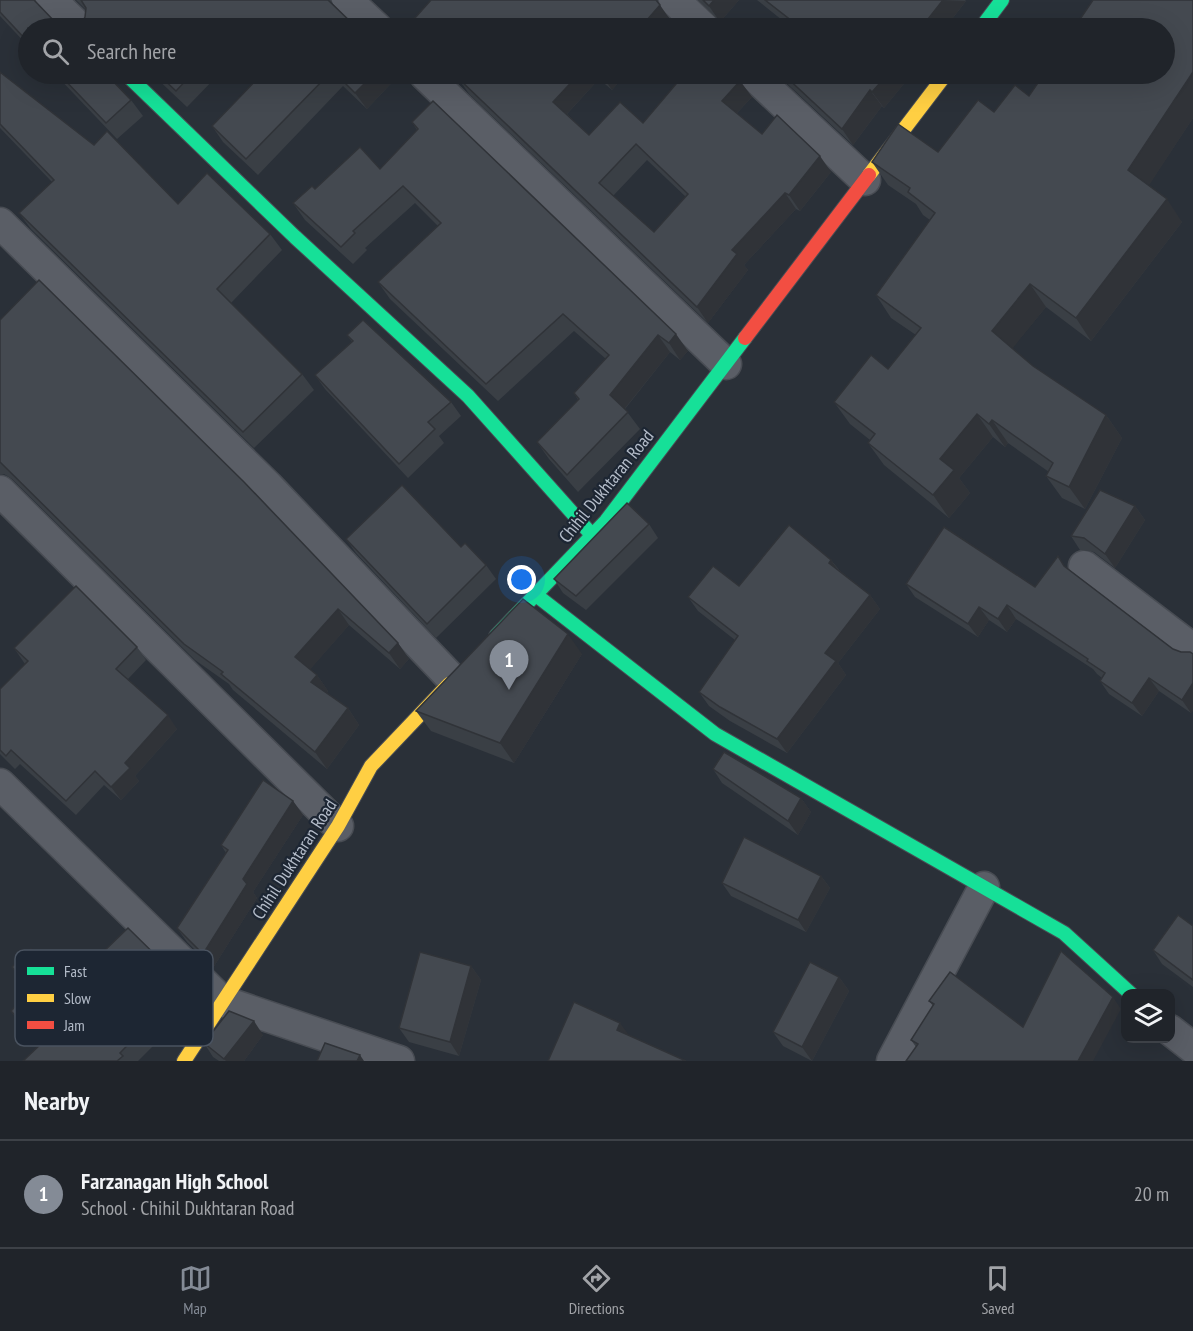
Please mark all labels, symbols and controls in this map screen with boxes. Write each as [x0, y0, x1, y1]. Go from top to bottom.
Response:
search box [18, 18, 1175, 84]
icon: search [39, 35, 72, 68]
text: Search here [87, 37, 176, 65]
street label: Chihil Dukhtaran Road [553, 425, 659, 547]
your location [507, 565, 536, 594]
pin: 1 [490, 640, 528, 690]
street label: Chihil Dukhtaran Road [247, 795, 341, 923]
legend [15, 950, 213, 1046]
text: Fast [64, 961, 87, 981]
text: Slow [64, 988, 91, 1008]
map controls [1121, 989, 1175, 1043]
button: layers [1121, 989, 1175, 1043]
text: Jam [63, 1015, 85, 1035]
text: Nearby [24, 1084, 89, 1117]
text: Farzanagan High School [81, 1167, 268, 1195]
text: 1 [39, 1181, 48, 1207]
text: 20 m [1134, 1181, 1169, 1207]
text: School · Chihil Dukhtaran Road [81, 1195, 294, 1221]
tab: Map [179, 1262, 212, 1318]
tab: Directions [569, 1262, 624, 1318]
tab: Saved [981, 1262, 1014, 1318]

